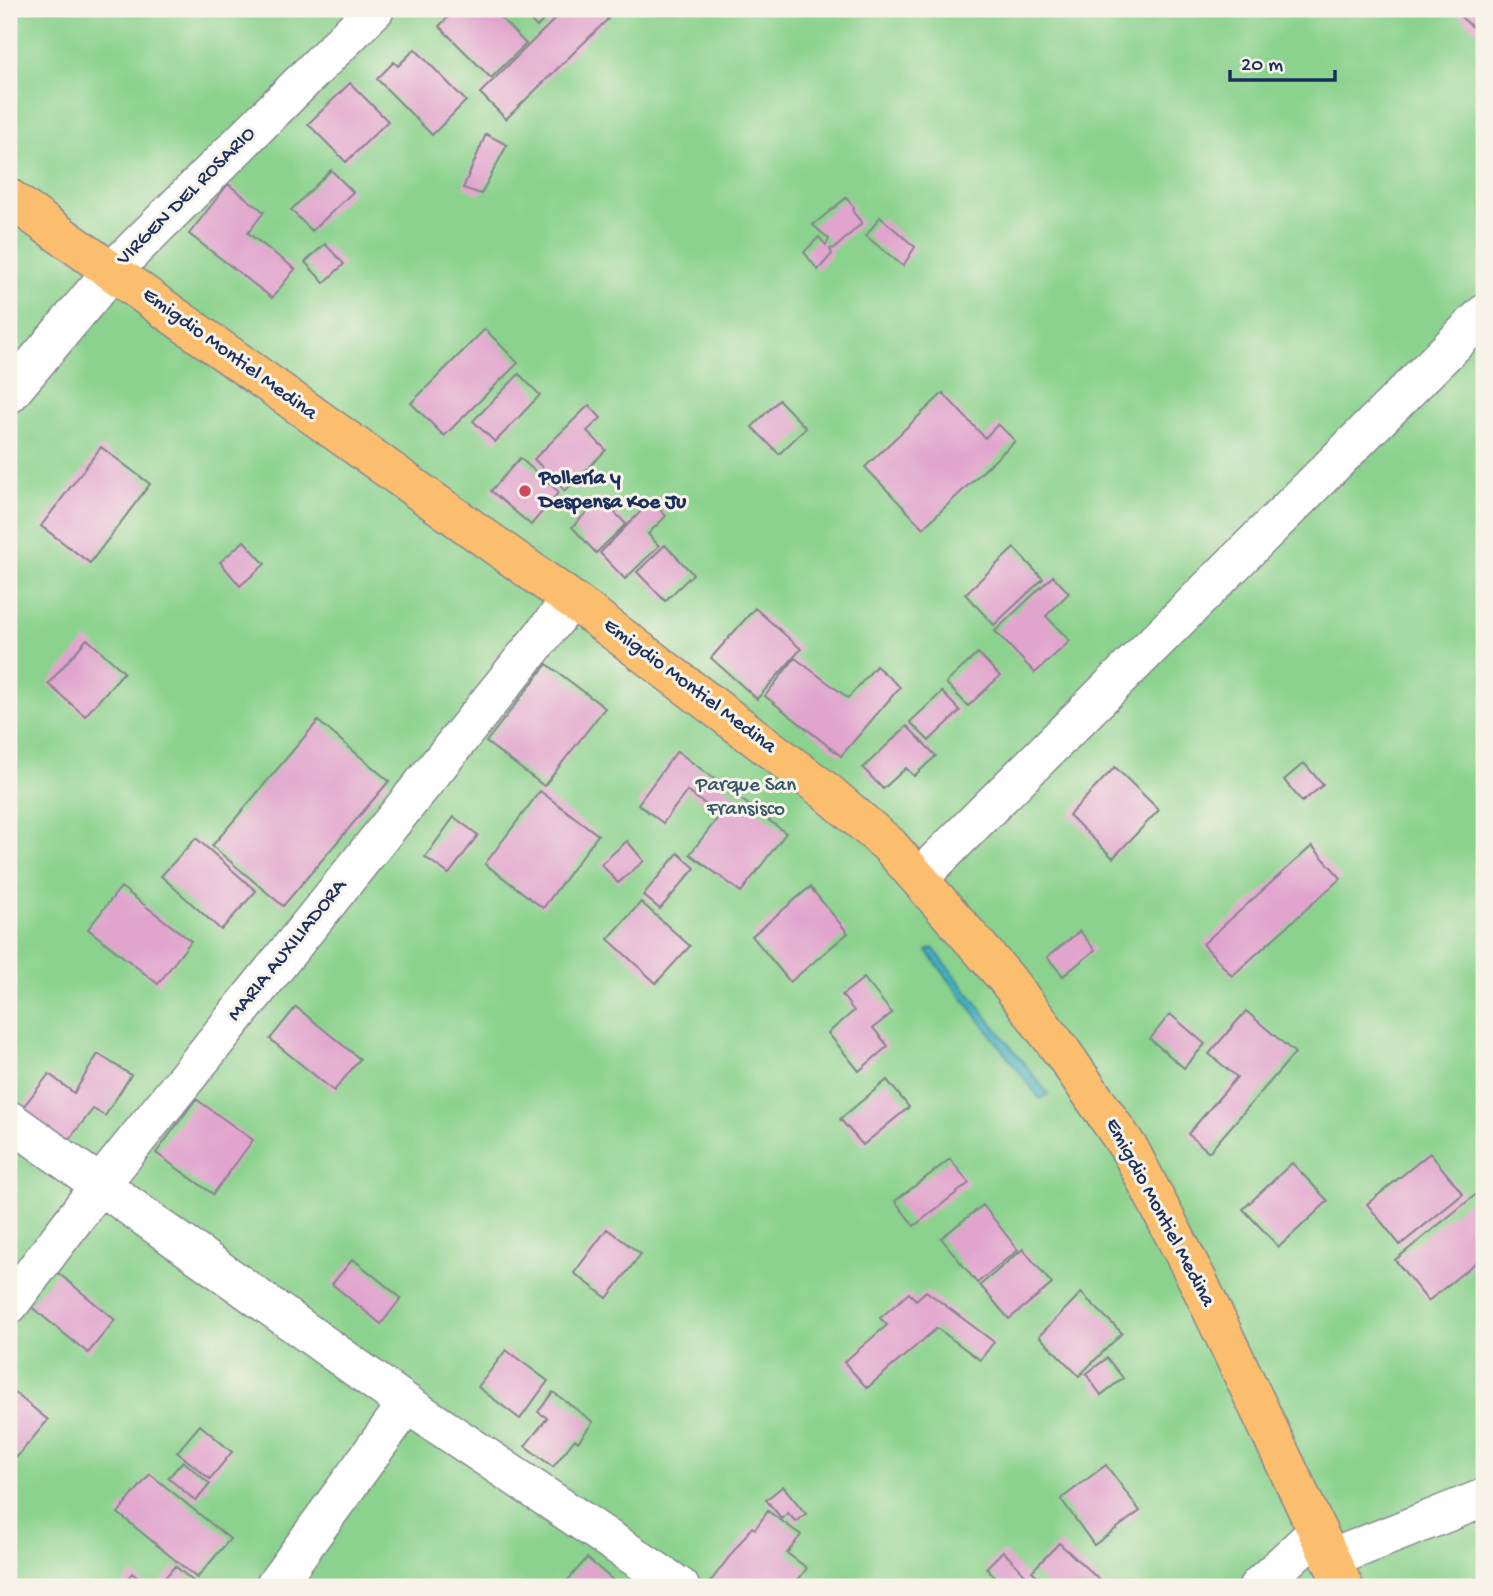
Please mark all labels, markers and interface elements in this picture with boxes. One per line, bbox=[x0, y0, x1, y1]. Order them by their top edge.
scale bar bbox=[1230, 38, 1336, 82]
text: 20 m bbox=[1241, 54, 1283, 79]
street label: VIRGEN DEL ROSARIO bbox=[111, 122, 262, 273]
street label: Emigdio Montiel Medina bbox=[137, 283, 322, 428]
place label: Pollería y Despensa Koe Ju bbox=[537, 467, 686, 516]
marker: Pollería y Despensa Koe Ju bbox=[517, 483, 533, 499]
street label: Emigdio Montiel Medina bbox=[598, 614, 782, 761]
park label: Parque San Fransisco bbox=[695, 774, 796, 823]
street label: MARIA AUXILIADORA bbox=[223, 874, 354, 1027]
street label: Emigdio Montiel Medina bbox=[1099, 1114, 1220, 1313]

